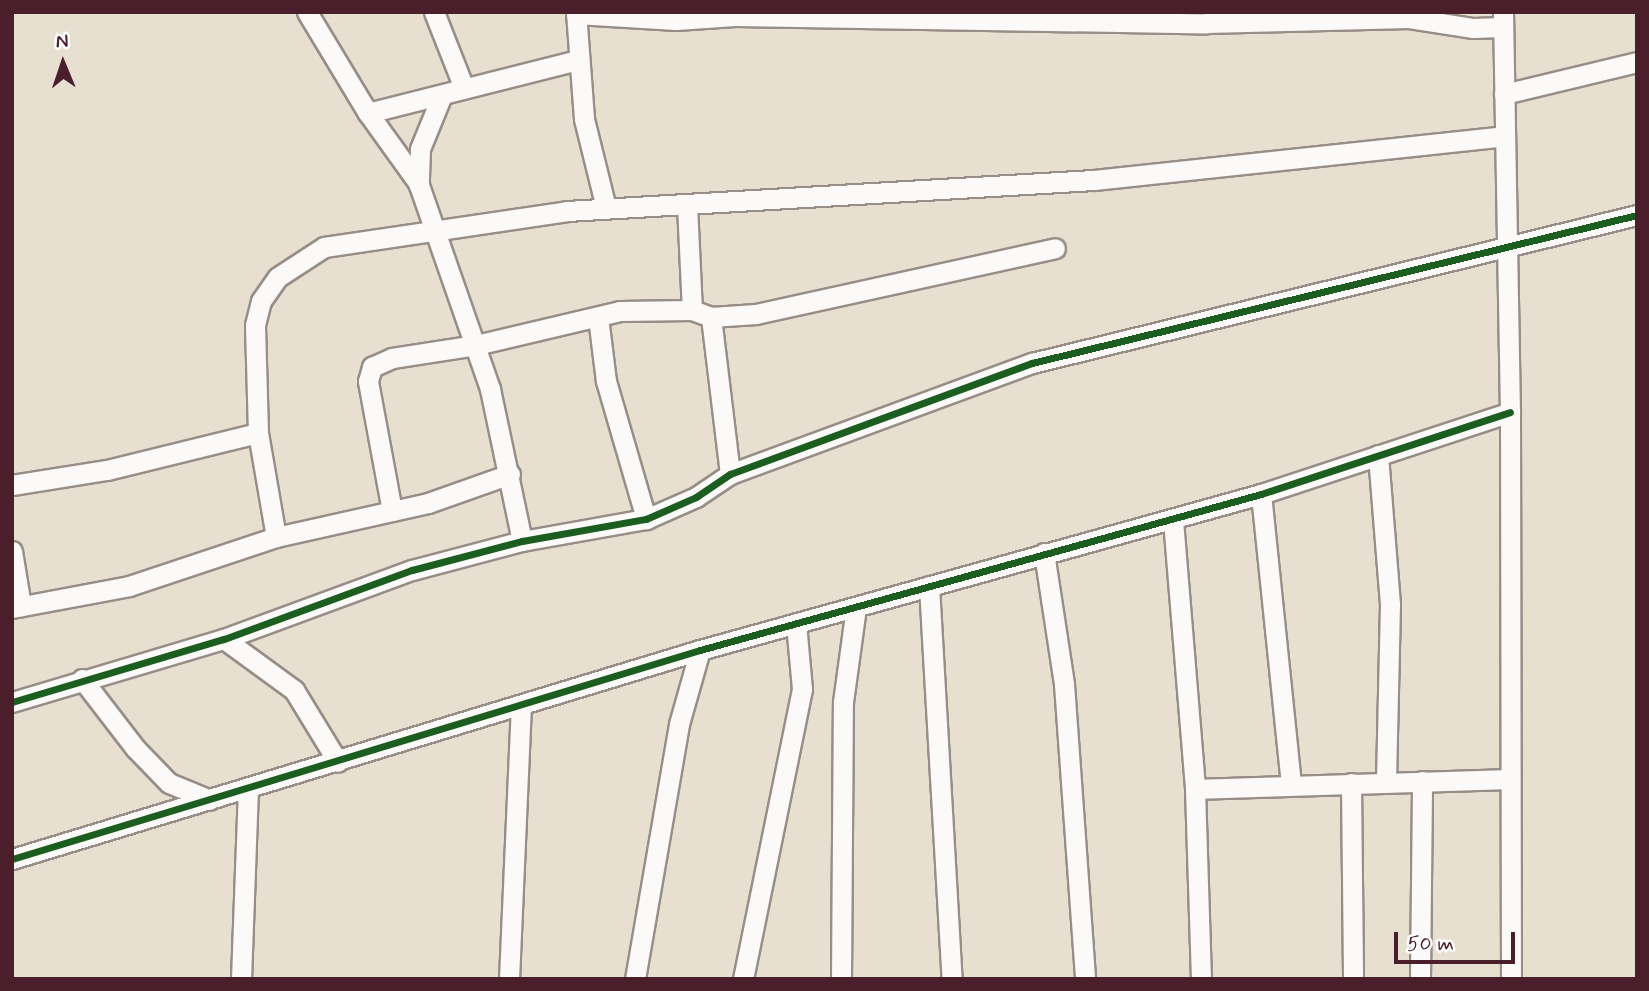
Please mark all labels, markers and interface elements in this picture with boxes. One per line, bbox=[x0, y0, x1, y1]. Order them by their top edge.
north arrow bbox=[28, 28, 98, 98]
text: N bbox=[55, 29, 69, 54]
scale bar bbox=[1397, 918, 1518, 962]
text: 50 m bbox=[1407, 930, 1454, 958]

